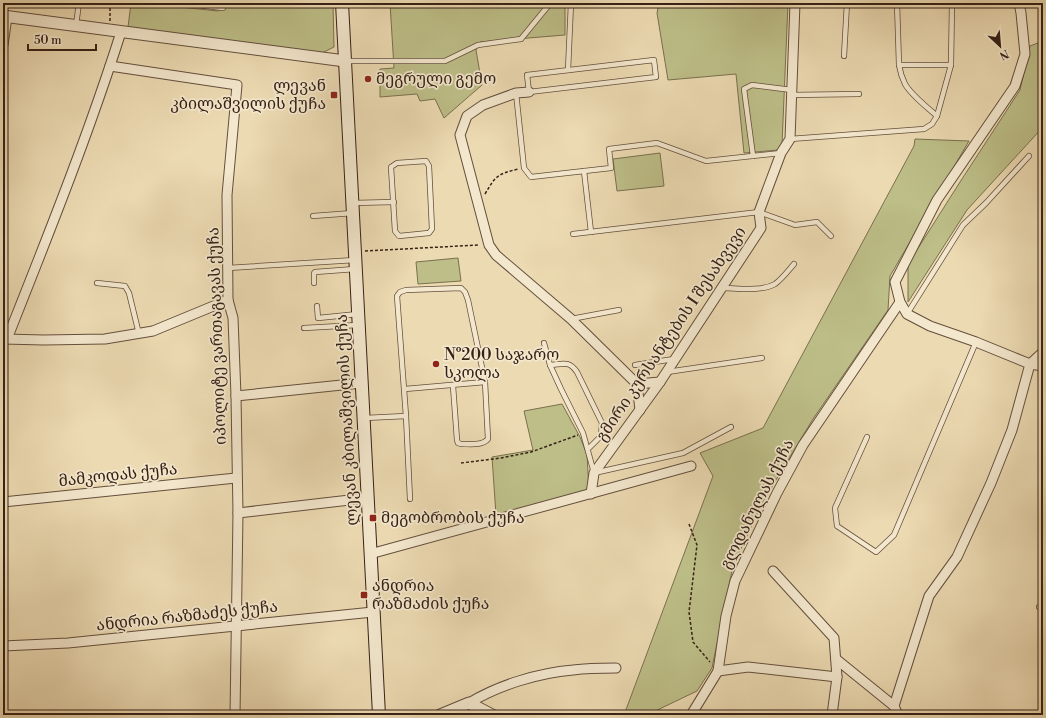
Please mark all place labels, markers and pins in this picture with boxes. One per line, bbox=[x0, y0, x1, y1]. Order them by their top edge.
place label: მეგრული გემო bbox=[376, 69, 496, 89]
marker: მეგრული გემო bbox=[363, 74, 373, 84]
place label: ლევან კბილაშვილის ქუჩა bbox=[170, 76, 326, 114]
marker: ლევან კბილაშვილის ქუჩა bbox=[329, 90, 339, 100]
place label: №200 საჯარო სკოლა bbox=[444, 345, 559, 383]
marker: №200 საჯარო სკოლა bbox=[431, 359, 441, 369]
place label: მეგობრობის ქუჩა bbox=[381, 508, 525, 528]
marker: მეგობრობის ქუჩა bbox=[368, 513, 378, 523]
place label: ანდრია რაზმაძის ქუჩა bbox=[372, 576, 489, 614]
marker: ანდრია რაზმაძის ქუჩა bbox=[359, 590, 369, 600]

